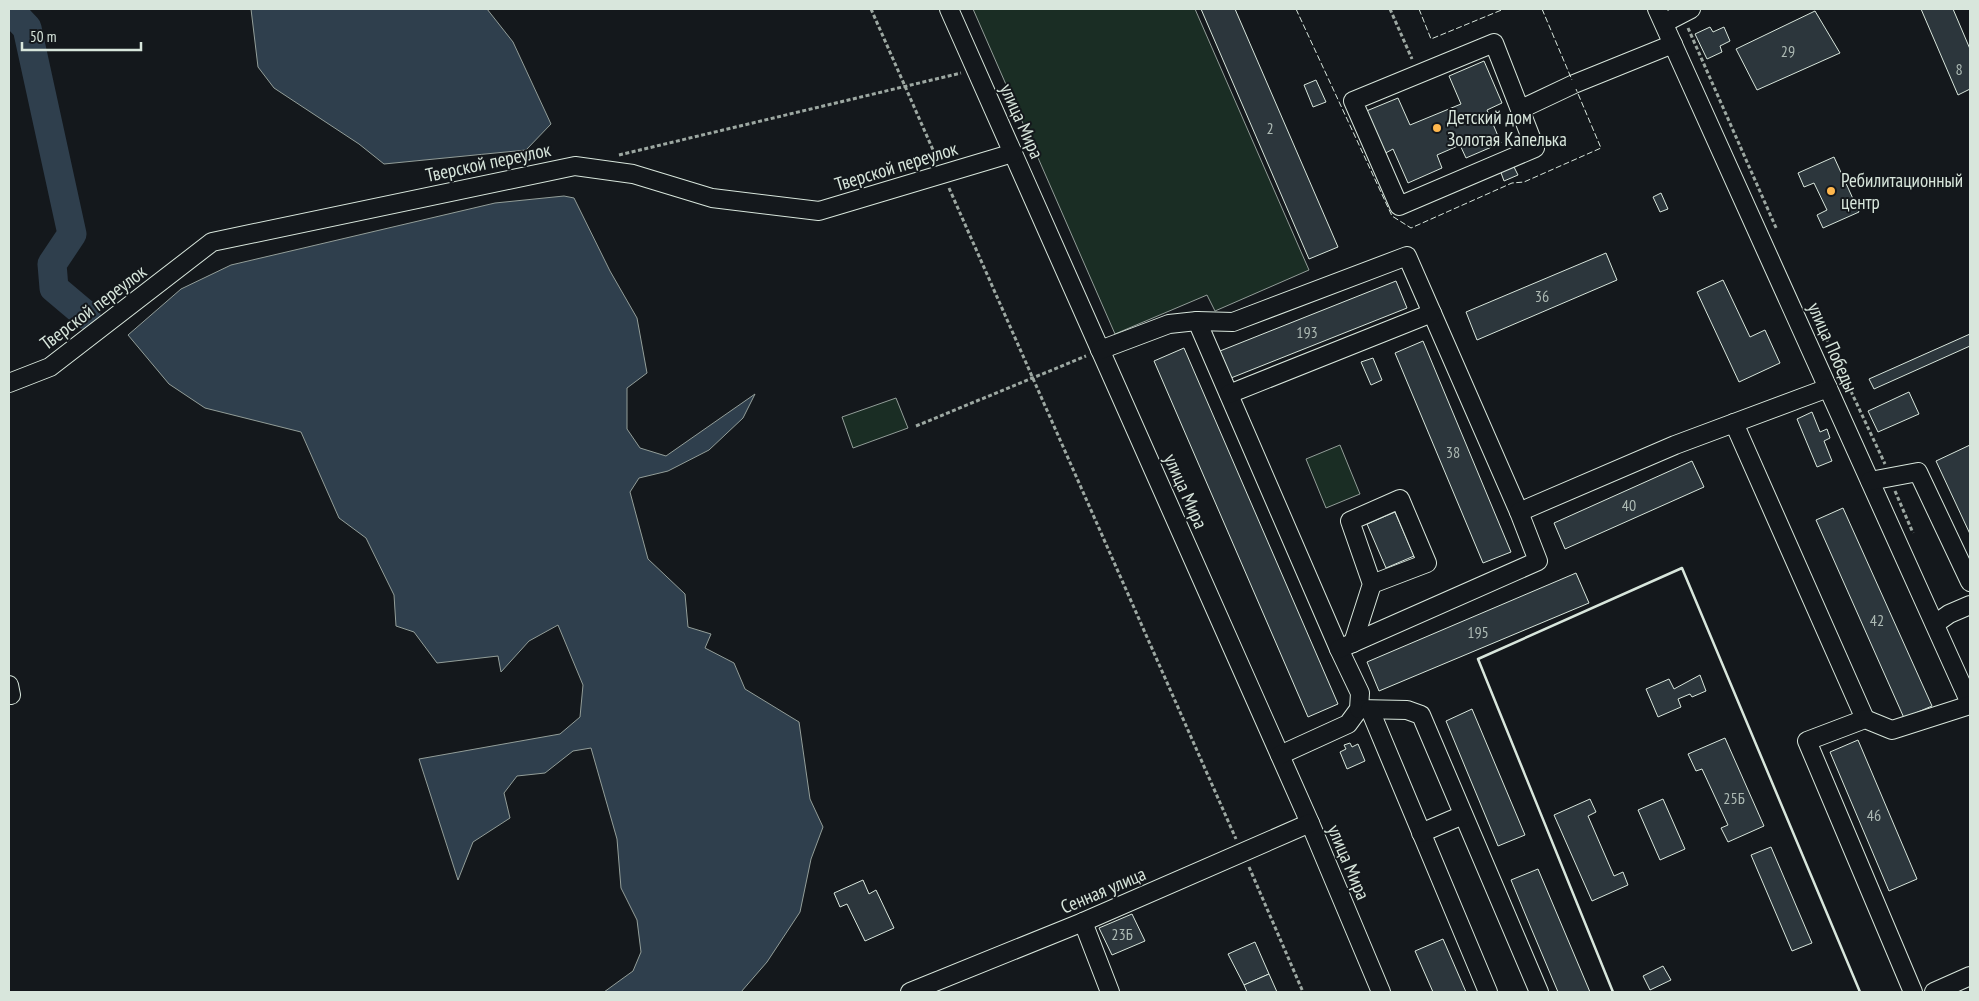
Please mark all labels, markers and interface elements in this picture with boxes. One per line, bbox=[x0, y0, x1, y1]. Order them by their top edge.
scale bar bbox=[22, 20, 141, 52]
text: 50 m bbox=[30, 27, 56, 46]
house number: 29 bbox=[1781, 41, 1795, 61]
house number: 8 bbox=[1955, 59, 1963, 79]
street label: улица Мира bbox=[995, 80, 1049, 162]
place label: Детский дом Золотая Капелька bbox=[1447, 105, 1567, 151]
house number: 2 bbox=[1266, 118, 1274, 138]
marker: Детский дом Золотая Капелька bbox=[1431, 122, 1443, 134]
street label: Тверской переулок bbox=[832, 136, 961, 196]
street label: Тверской переулок bbox=[423, 137, 553, 187]
place label: Ребилитационный центр bbox=[1841, 168, 1963, 214]
marker: Ребилитационный центр bbox=[1825, 185, 1837, 197]
street label: Тверской переулок bbox=[35, 259, 152, 355]
house number: 36 bbox=[1535, 286, 1549, 306]
street label: улица Победы bbox=[1803, 298, 1863, 396]
house number: 193 bbox=[1296, 322, 1318, 342]
house number: 38 bbox=[1446, 442, 1460, 462]
street label: улица Мира bbox=[1159, 450, 1213, 532]
house number: 40 bbox=[1622, 495, 1636, 515]
house number: 42 bbox=[1870, 610, 1884, 630]
house number: 195 bbox=[1467, 622, 1489, 642]
house number: 25Б bbox=[1723, 788, 1745, 808]
house number: 46 bbox=[1867, 805, 1881, 825]
street label: улица Мира bbox=[1322, 821, 1376, 903]
street label: Сенная улица bbox=[1057, 861, 1149, 919]
house number: 23Б bbox=[1111, 924, 1133, 944]

